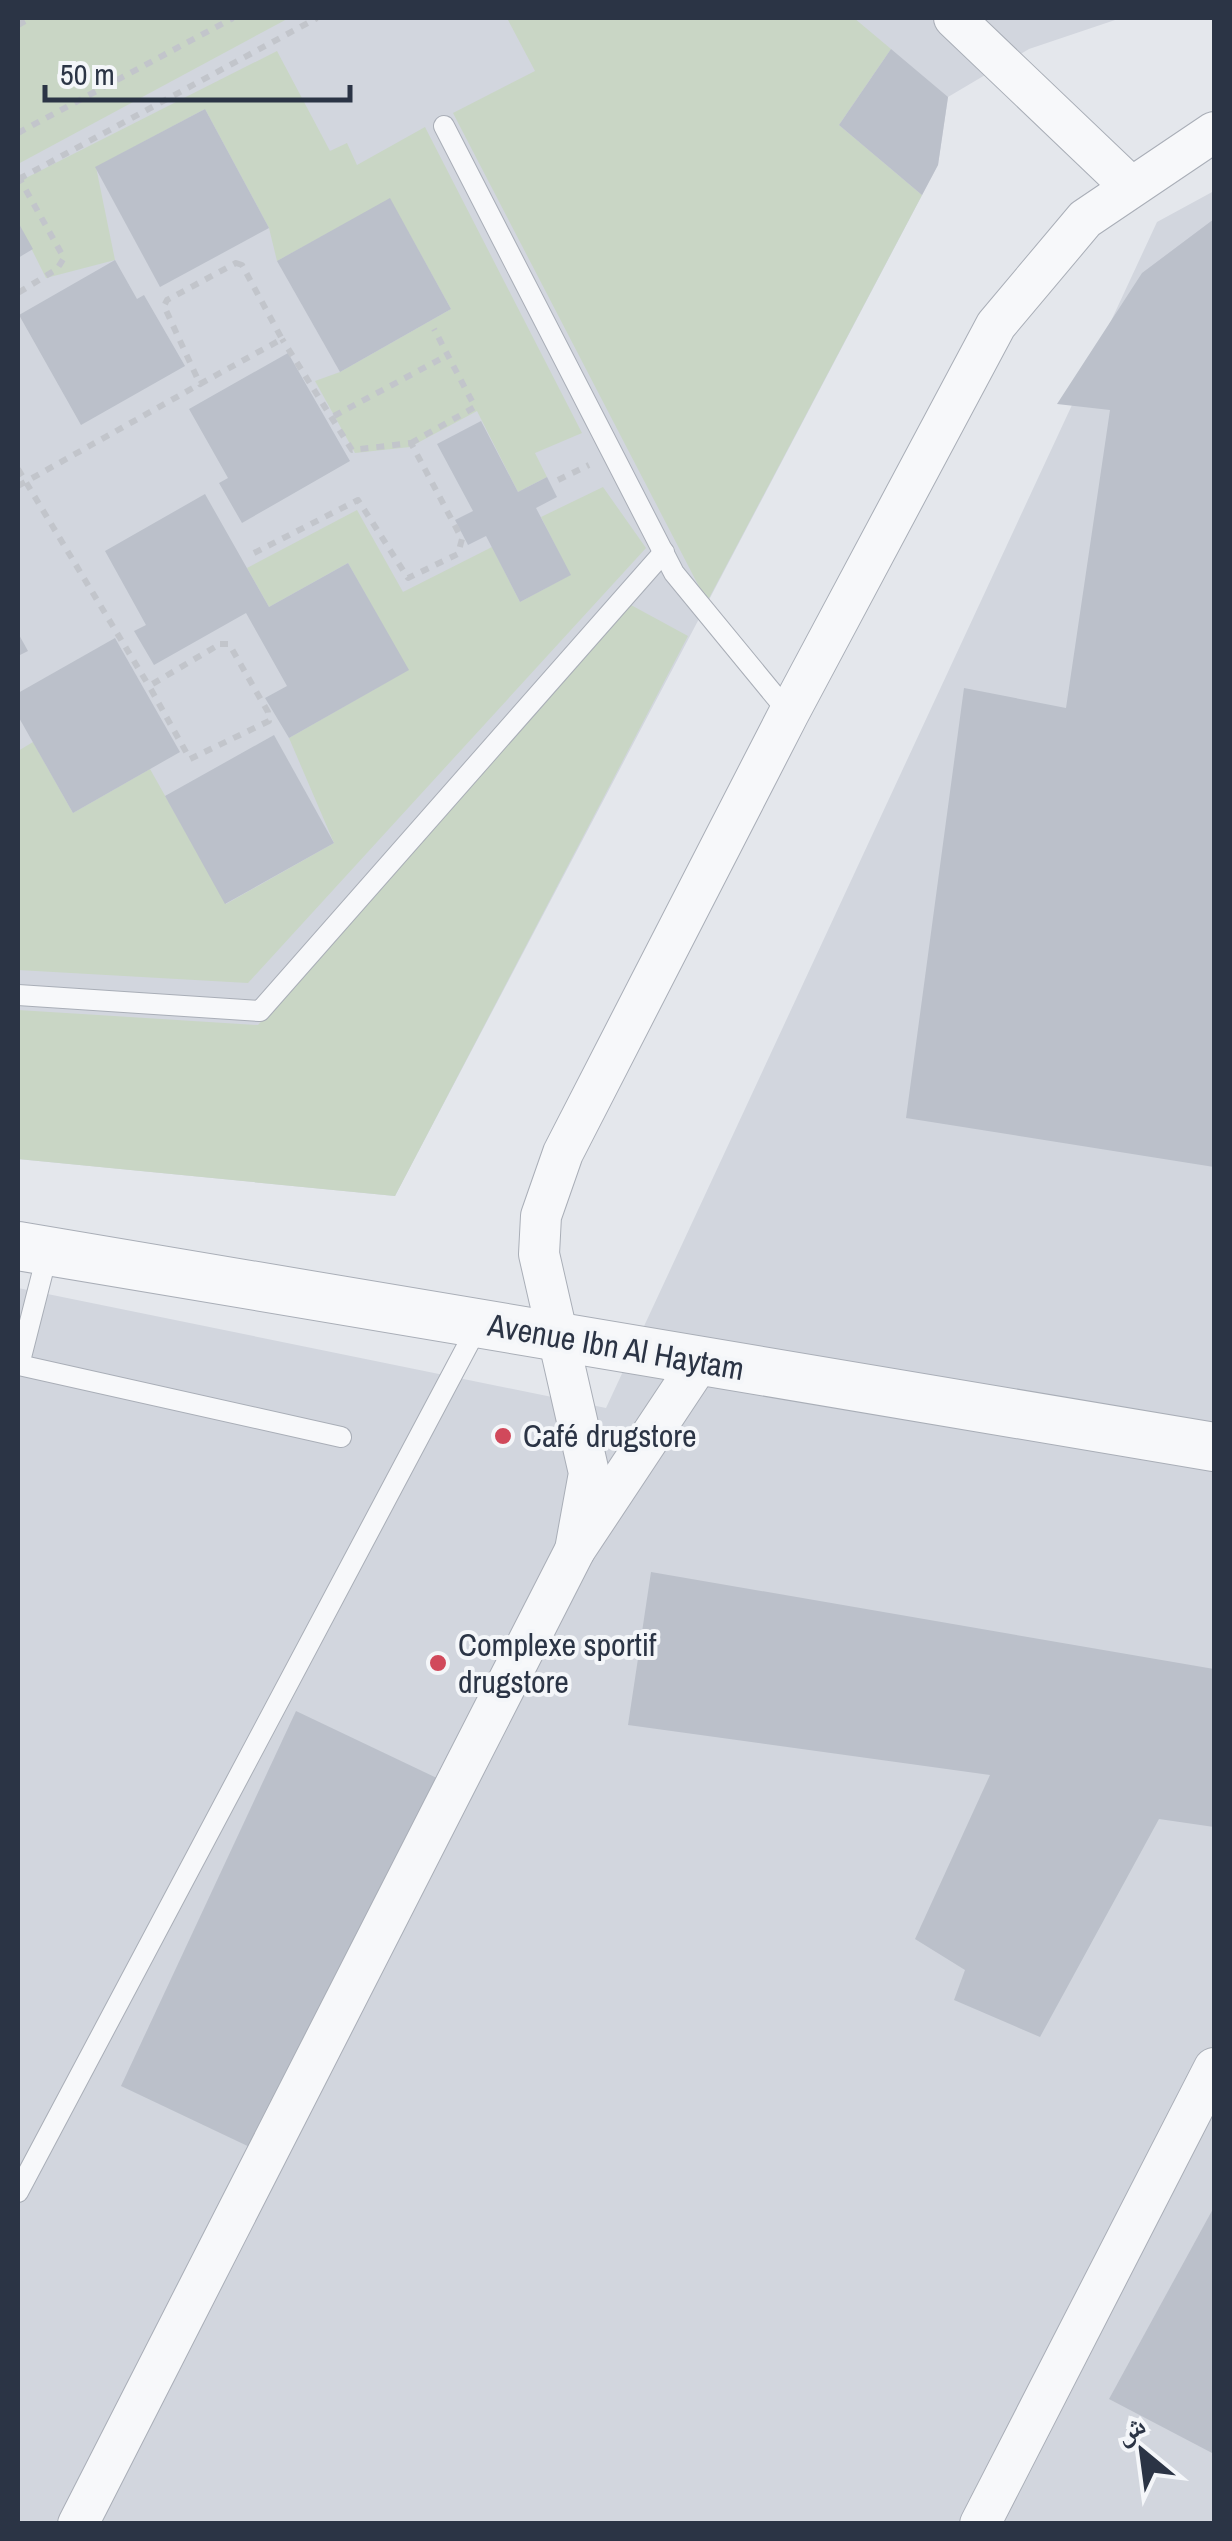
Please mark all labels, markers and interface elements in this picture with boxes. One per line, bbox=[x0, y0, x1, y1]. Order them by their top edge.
scale bar bbox=[45, 40, 350, 102]
text: 50 m bbox=[60, 54, 115, 94]
street label: Avenue Ibn Al Haytam bbox=[484, 1303, 747, 1390]
place label: Café drugstore bbox=[523, 1414, 697, 1457]
marker: Café drugstore bbox=[492, 1425, 514, 1447]
place label: Complexe sportif drugstore bbox=[458, 1623, 657, 1703]
marker: Complexe sportif drugstore bbox=[427, 1652, 449, 1674]
north arrow bbox=[1092, 2401, 1192, 2501]
text: ش bbox=[1108, 2405, 1152, 2453]

